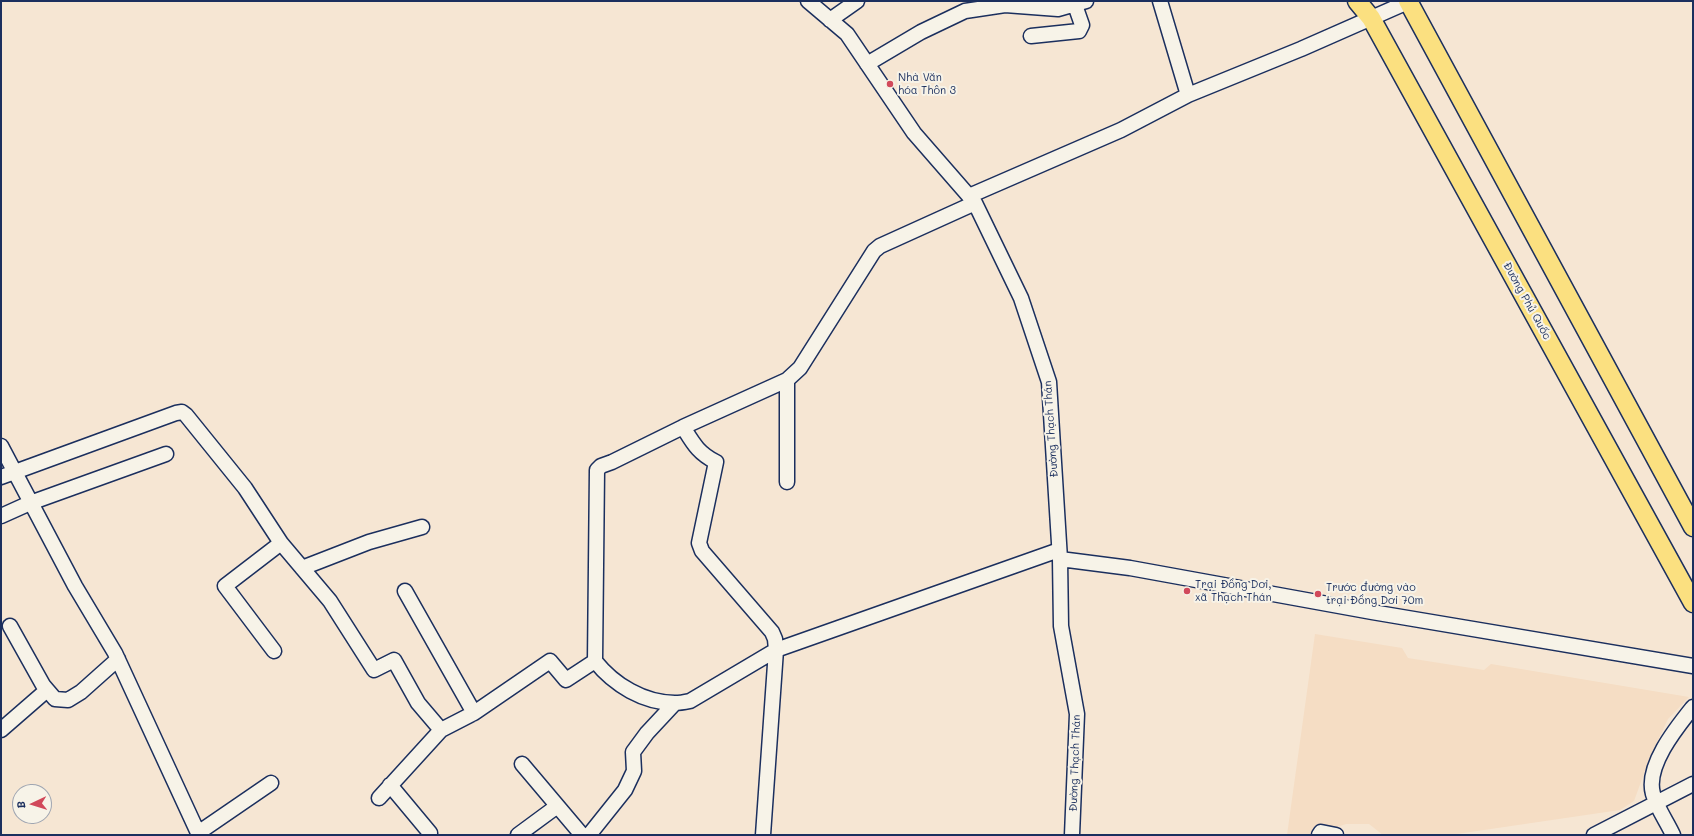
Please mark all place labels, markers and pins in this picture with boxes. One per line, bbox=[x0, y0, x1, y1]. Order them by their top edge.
place label: Nhà Văn hóa Thôn 3 bbox=[898, 71, 956, 97]
marker: Nhà Văn hóa Thôn 3 bbox=[885, 79, 895, 89]
place label: Trại Đồng Dơi, xã Thạch Thán bbox=[1195, 578, 1272, 604]
place label: Trước đường vào trại Đồng Dơi 70m bbox=[1326, 581, 1423, 607]
marker: Trại Đồng Dơi, xã Thạch Thán bbox=[1182, 586, 1192, 596]
marker: Trước đường vào trại Đồng Dơi 70m bbox=[1313, 589, 1323, 599]

